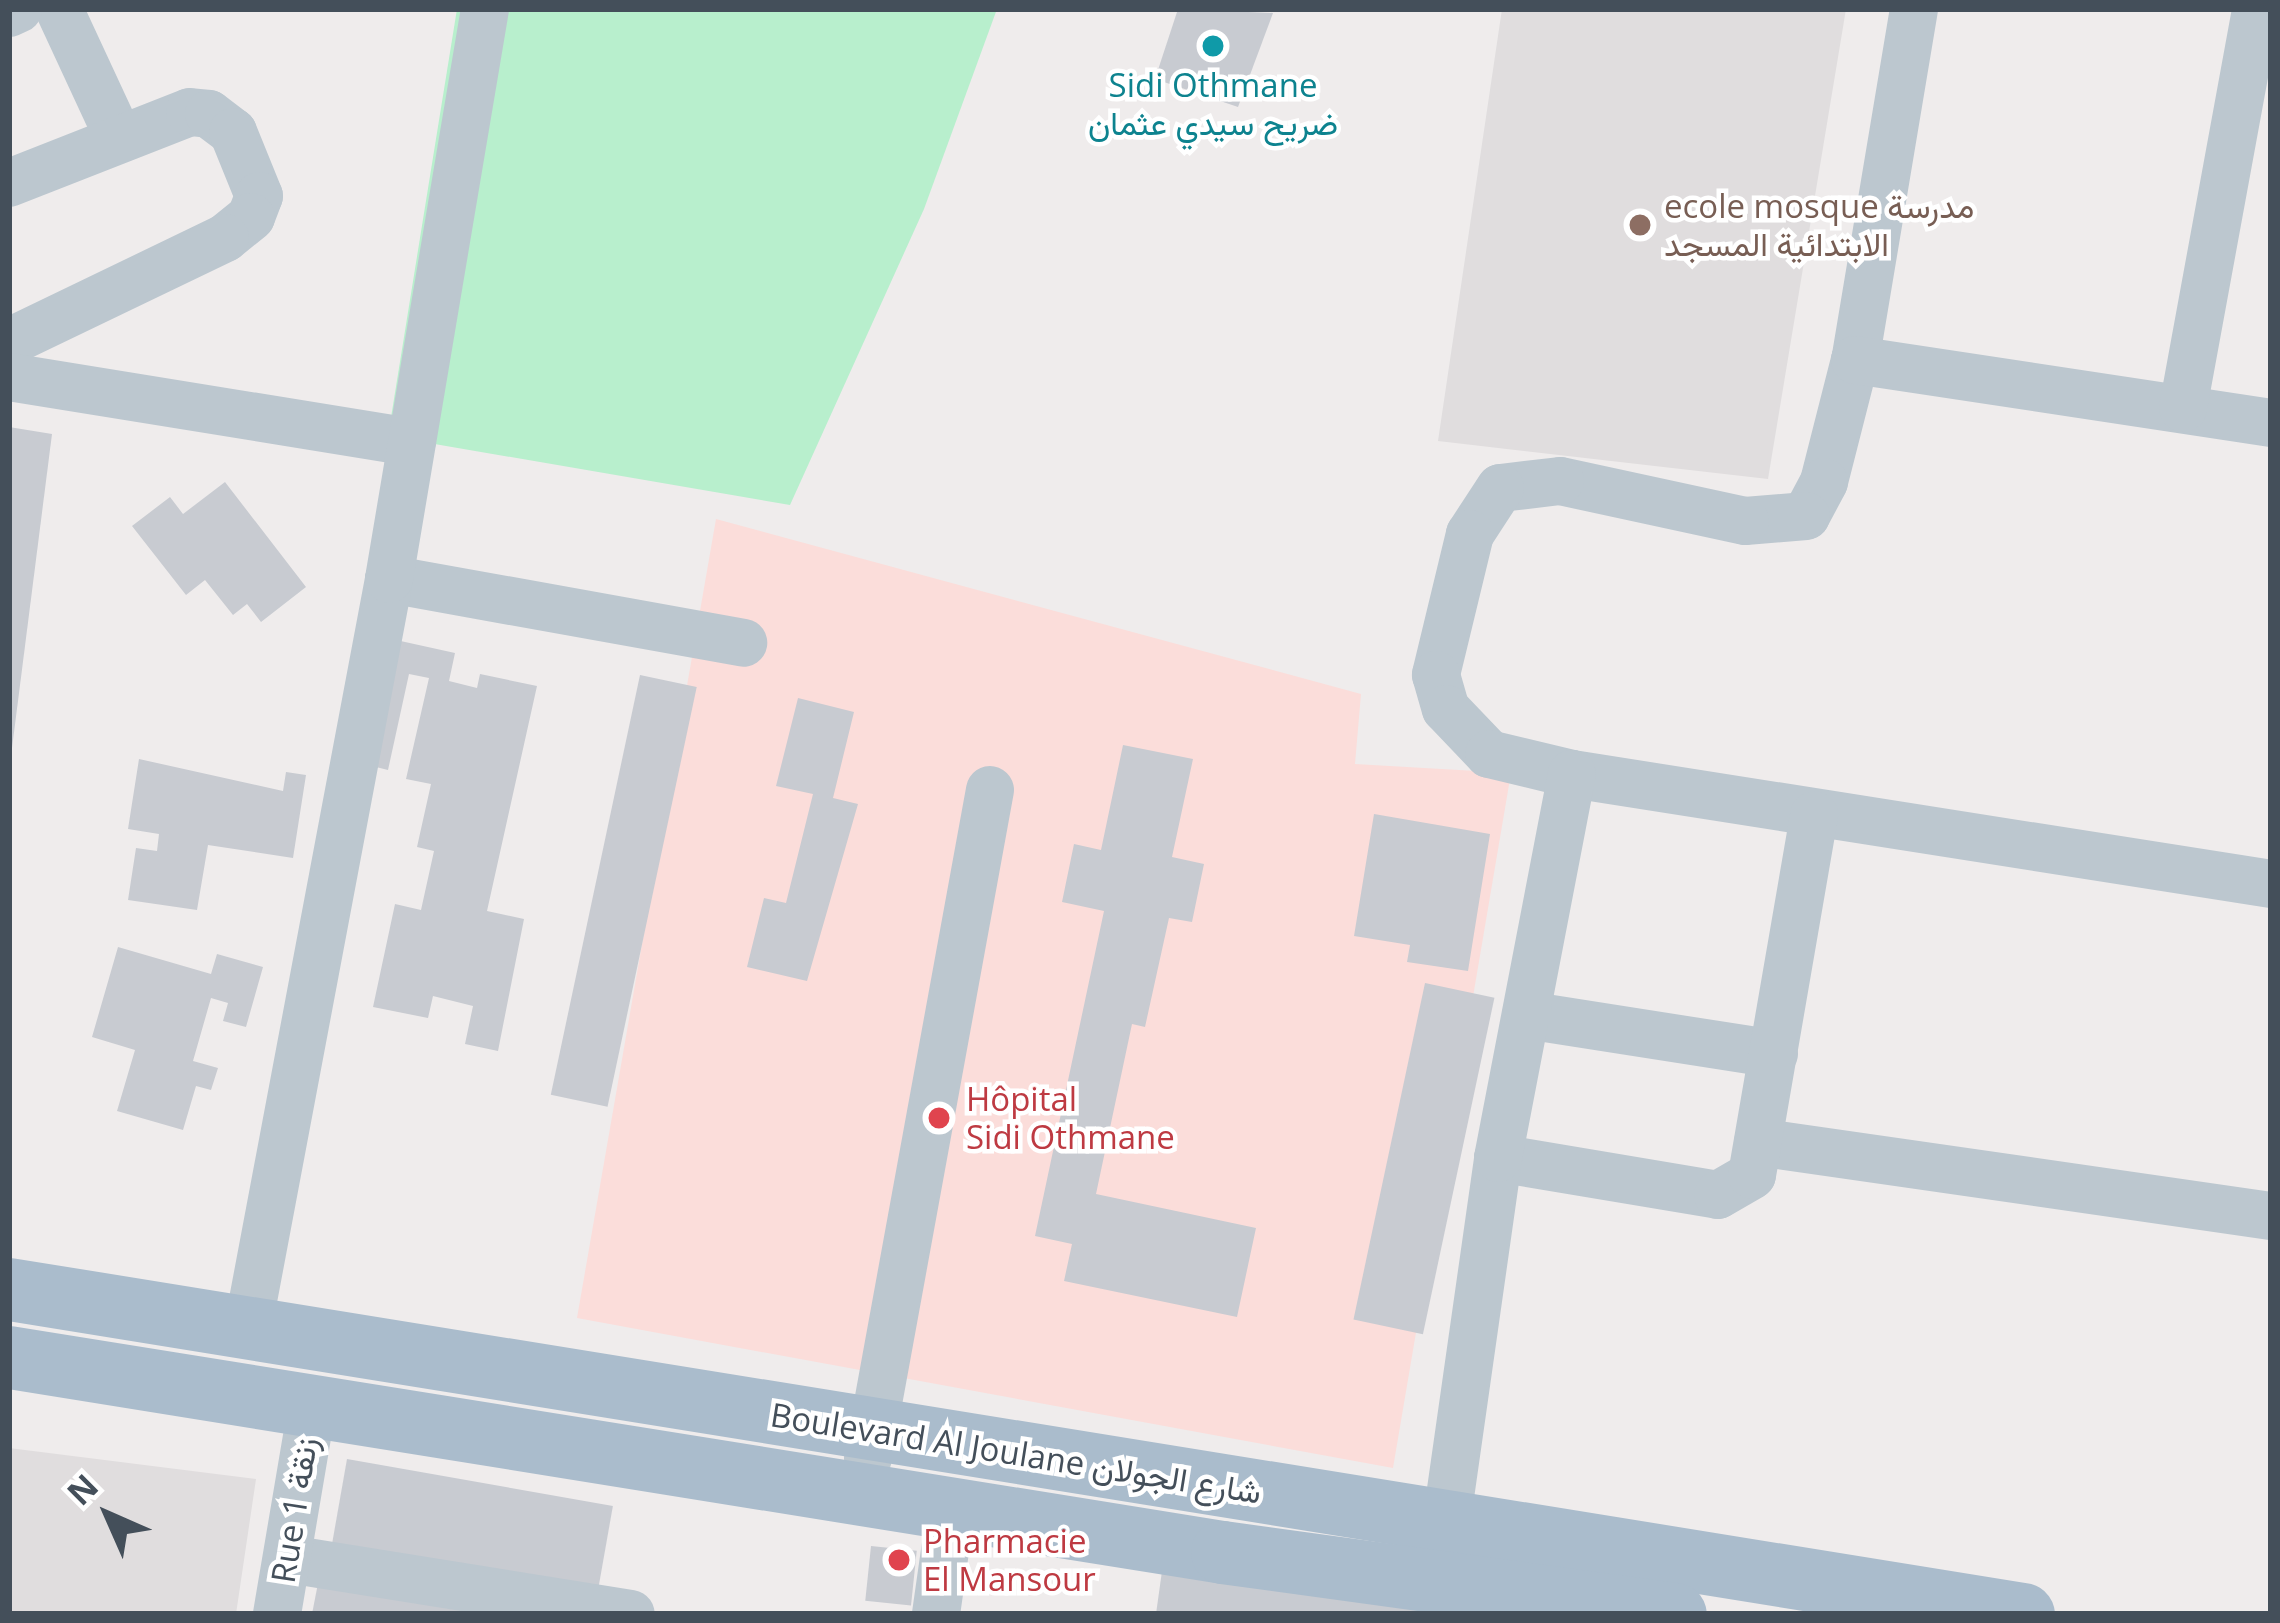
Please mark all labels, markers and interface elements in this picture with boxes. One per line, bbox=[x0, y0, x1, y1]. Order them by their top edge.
marker: Sidi Othmane ضريح سيدي عثمان bbox=[1200, 33, 1226, 59]
place label: Sidi Othmane ضريح سيدي عثمان bbox=[1088, 65, 1338, 143]
place label: ecole mosque مدرسة الابتدائية المسجد bbox=[1664, 186, 1974, 264]
marker: ecole mosque مدرسة الابتدائية المسجد bbox=[1627, 212, 1653, 238]
place label: Hôpital Sidi Othmane bbox=[966, 1079, 1175, 1157]
marker: Hôpital Sidi Othmane bbox=[923, 1102, 955, 1134]
street label: Boulevard Al Joulane شارع الجولان bbox=[768, 1395, 1264, 1511]
street label: Rue 1 زنقة bbox=[263, 1434, 325, 1586]
north arrow bbox=[48, 1455, 168, 1575]
text: N bbox=[57, 1464, 108, 1515]
place label: Pharmacie El Mansour bbox=[923, 1521, 1096, 1599]
marker: Pharmacie El Mansour bbox=[886, 1547, 912, 1573]

